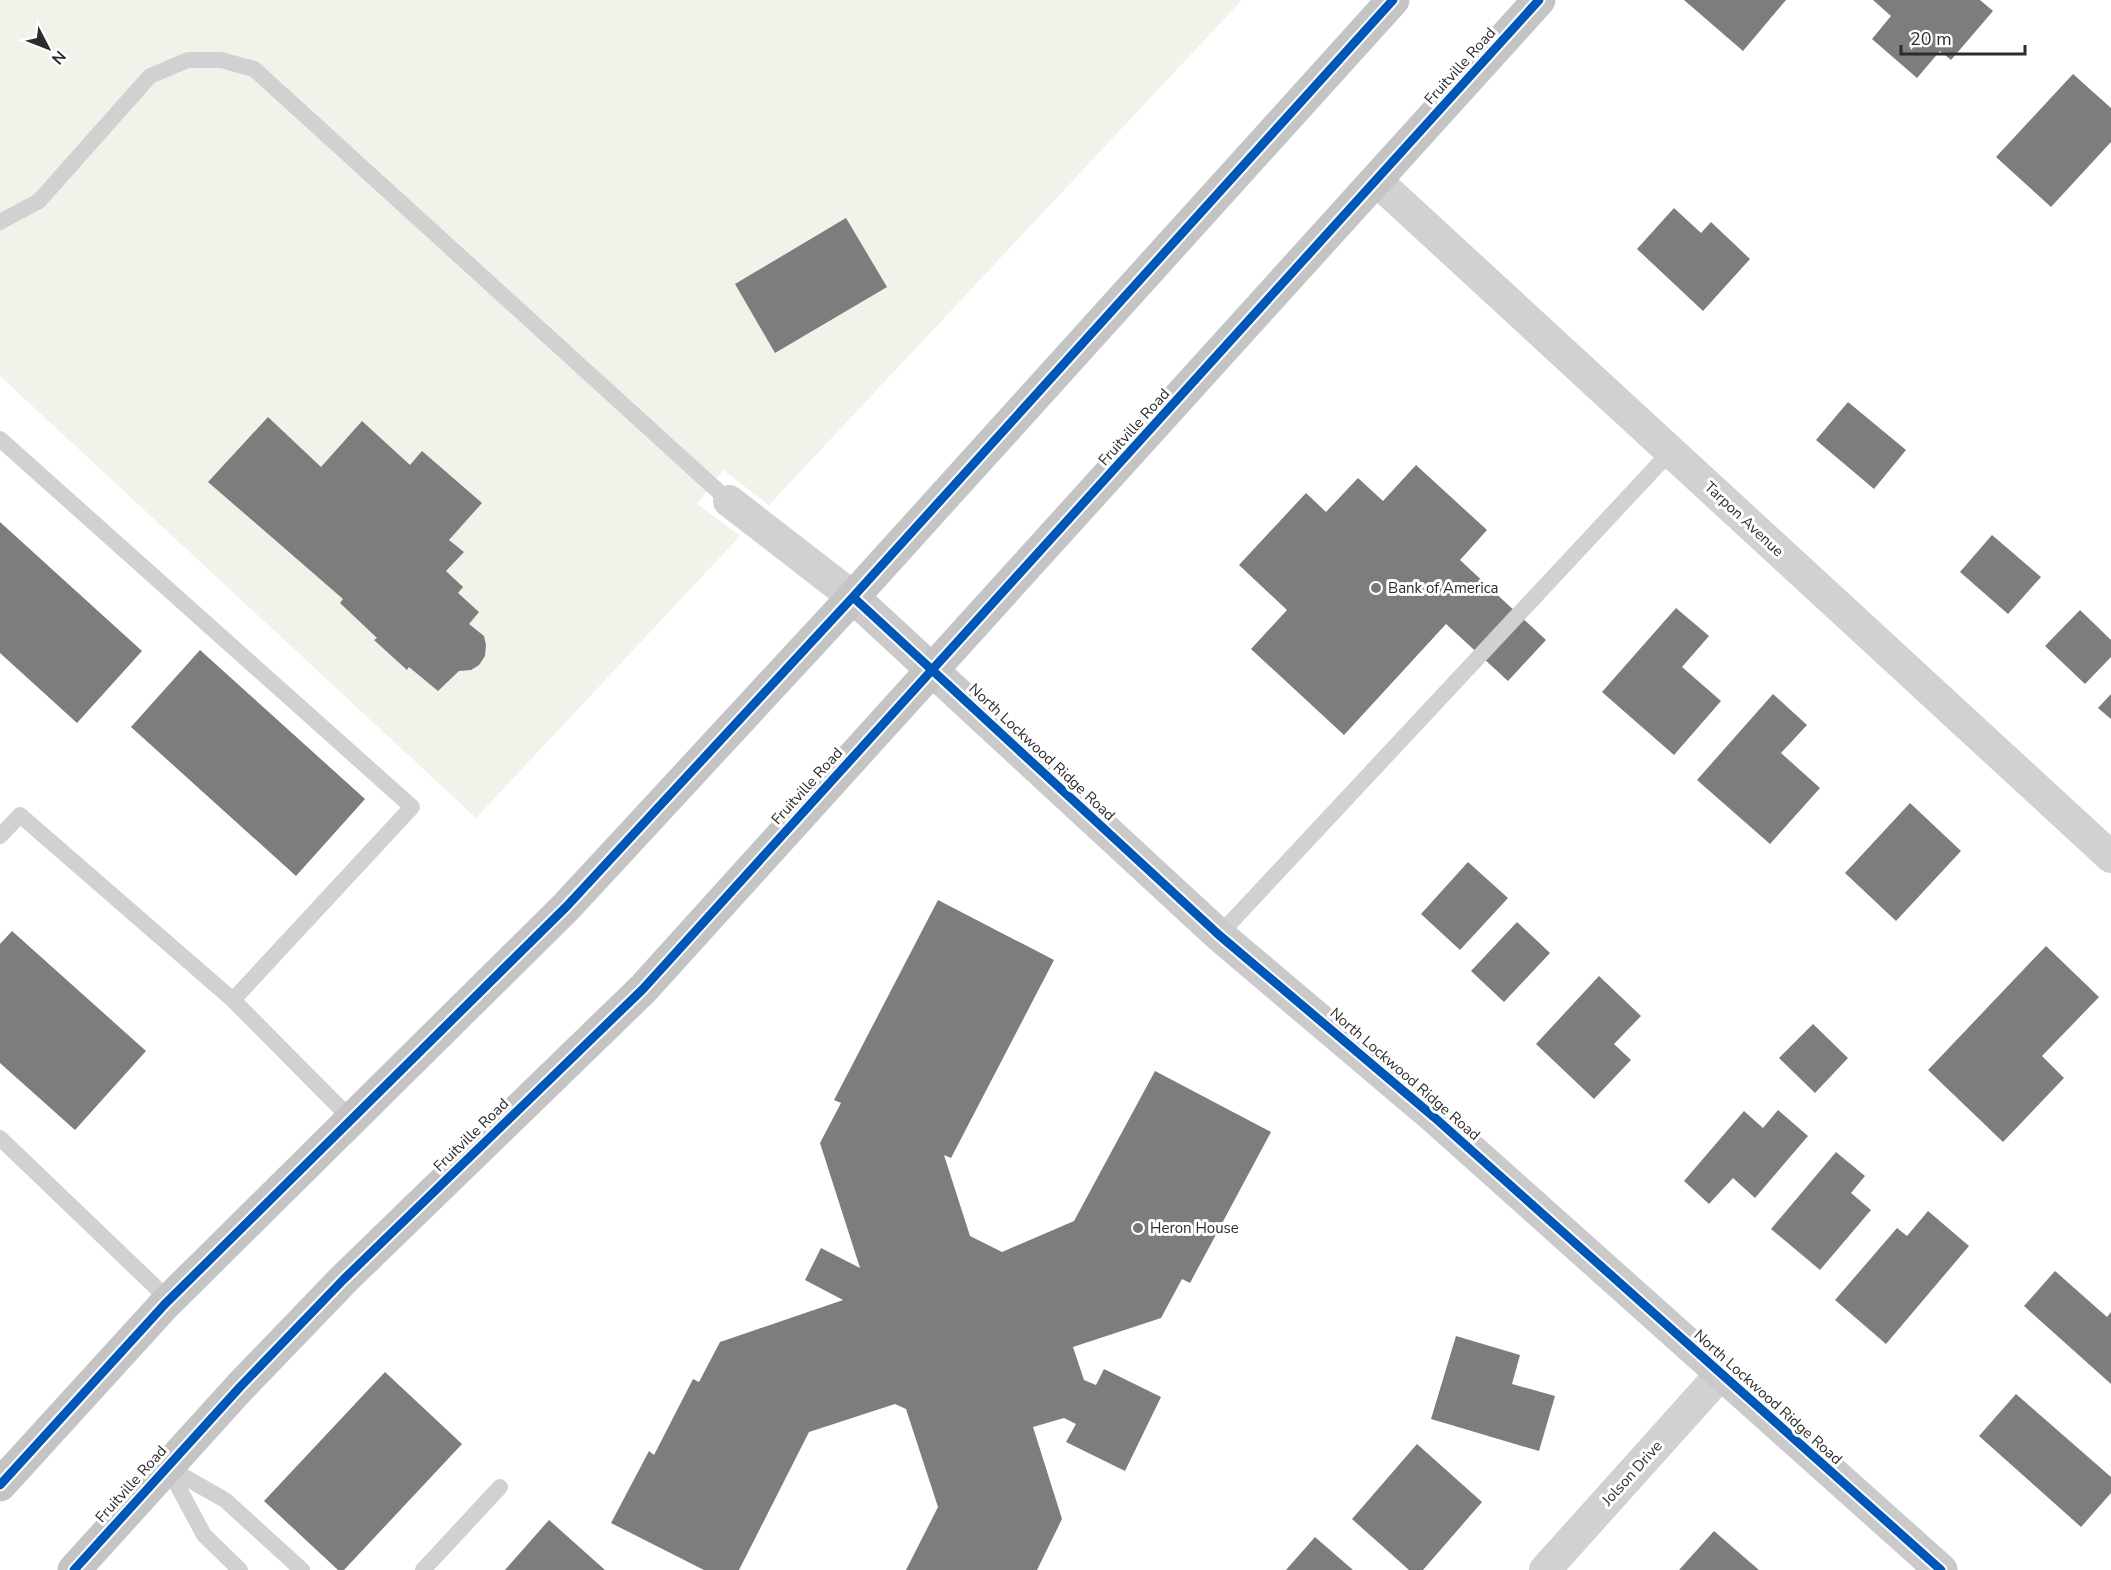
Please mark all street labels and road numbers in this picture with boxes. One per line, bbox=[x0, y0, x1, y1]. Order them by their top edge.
street label: Fruitville Road bbox=[1420, 23, 1500, 109]
street label: Fruitville Road bbox=[1094, 384, 1174, 470]
street label: Tarpon Avenue bbox=[1700, 477, 1788, 561]
street label: North Lockwood Ridge Road bbox=[965, 679, 1119, 825]
street label: Fruitville Road bbox=[767, 743, 847, 829]
street label: North Lockwood Ridge Road bbox=[1326, 1003, 1484, 1145]
street label: Fruitville Road bbox=[429, 1094, 513, 1176]
street label: North Lockwood Ridge Road bbox=[1690, 1325, 1846, 1469]
street label: Jolson Drive bbox=[1597, 1436, 1667, 1511]
street label: Fruitville Road bbox=[91, 1441, 171, 1527]

